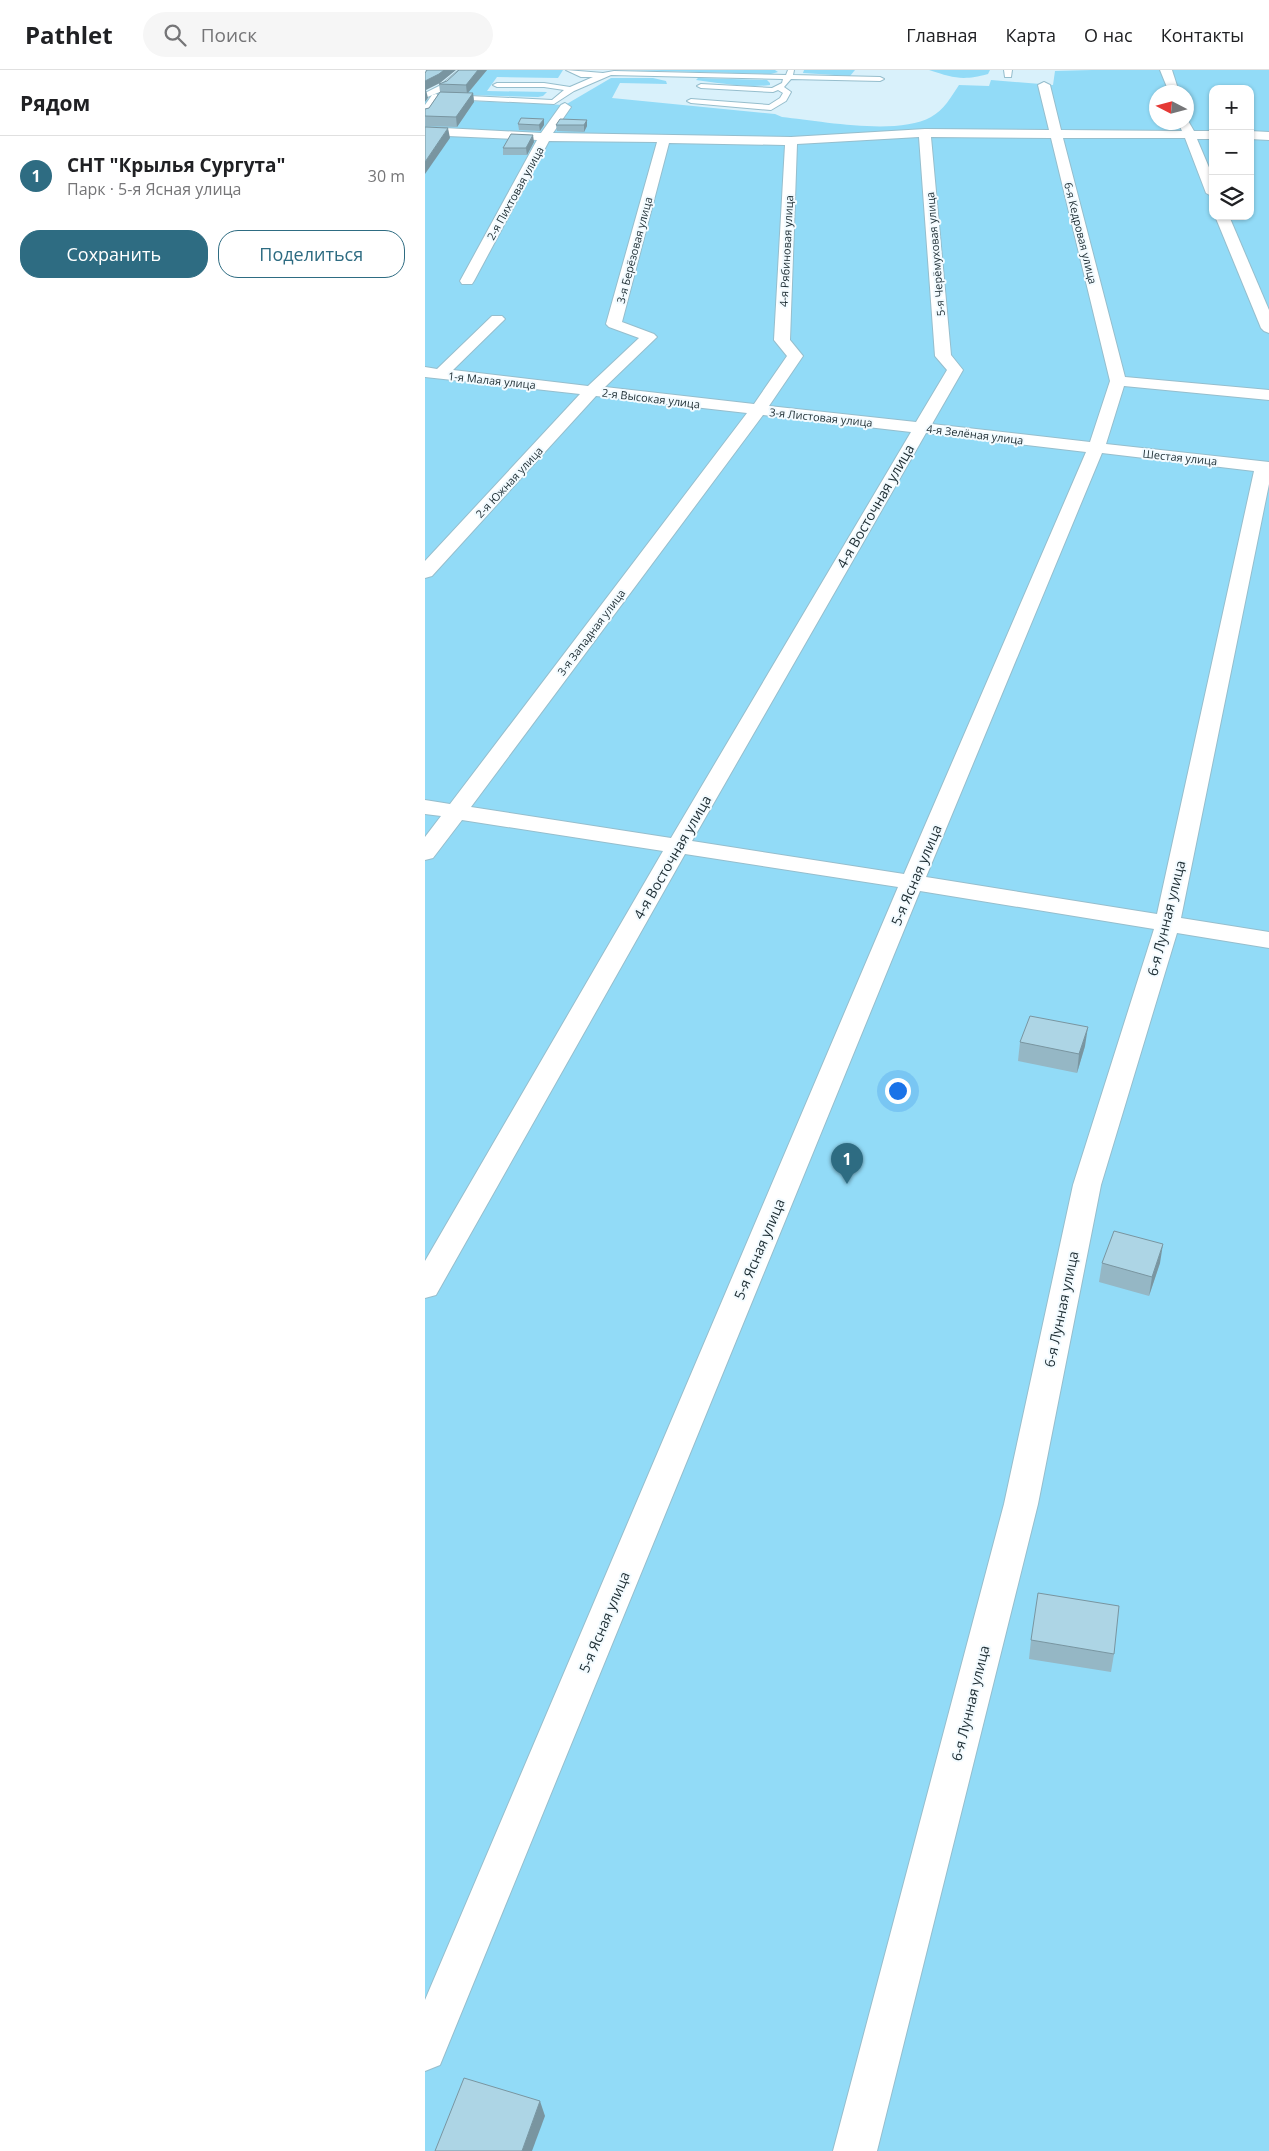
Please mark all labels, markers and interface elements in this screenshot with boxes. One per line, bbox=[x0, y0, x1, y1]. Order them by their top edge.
search box bbox=[143, 12, 493, 57]
text: Pathlet bbox=[25, 18, 113, 51]
icon: search bbox=[161, 21, 189, 49]
text: Поиск bbox=[201, 22, 257, 48]
text: Главная bbox=[906, 23, 978, 47]
text: Карта bbox=[1006, 23, 1056, 47]
text: О нас bbox=[1084, 23, 1133, 47]
text: Контакты bbox=[1161, 23, 1244, 47]
north arrow bbox=[1149, 85, 1194, 130]
map controls bbox=[1209, 85, 1254, 220]
button: + bbox=[1209, 85, 1254, 130]
text: Рядом bbox=[20, 89, 90, 117]
button: − bbox=[1209, 130, 1254, 175]
street label: 2-я Пихтовая улица bbox=[483, 144, 547, 242]
text: CНТ "Крылья Сургута" bbox=[67, 152, 285, 178]
text: 1 bbox=[31, 165, 41, 187]
text: 30 m bbox=[368, 165, 405, 187]
button: layers bbox=[1209, 175, 1254, 220]
text: Парк · 5-я Ясная улица bbox=[67, 178, 241, 200]
street label: 6-я Кедровая улица bbox=[1061, 180, 1101, 286]
street label: 5-я Черёмуховая улица bbox=[922, 191, 948, 317]
street label: 3-я Берёзовая улица bbox=[613, 195, 655, 305]
street label: 4-я Рябиновая улица bbox=[776, 195, 796, 307]
button: Сохранить bbox=[20, 230, 208, 278]
button: Поделиться bbox=[218, 230, 405, 278]
street label: 1-я Малая улица bbox=[447, 368, 537, 392]
street label: 2-я Высокая улица bbox=[601, 385, 701, 411]
street label: 3-я Листовая улица bbox=[769, 404, 873, 430]
street label: 4-я Зелёная улица bbox=[926, 421, 1024, 447]
street label: 4-я Восточная улица bbox=[832, 441, 918, 571]
street label: 2-я Южная улица bbox=[472, 443, 546, 521]
street label: Шестая улица bbox=[1142, 446, 1218, 468]
street label: 3-я Западная улица bbox=[554, 586, 628, 678]
street label: 4-я Восточная улица bbox=[629, 792, 715, 922]
street label: 5-я Ясная улица bbox=[886, 822, 946, 928]
street label: 6-я Лунная улица bbox=[1142, 858, 1190, 978]
your location bbox=[885, 1078, 911, 1104]
pin: 1 bbox=[831, 1143, 863, 1184]
street label: 5-я Ясная улица bbox=[729, 1196, 789, 1302]
street label: 6-я Лунная улица bbox=[1039, 1249, 1083, 1369]
street label: 5-я Ясная улица bbox=[574, 1569, 634, 1675]
street label: 6-я Лунная улица bbox=[946, 1643, 994, 1763]

